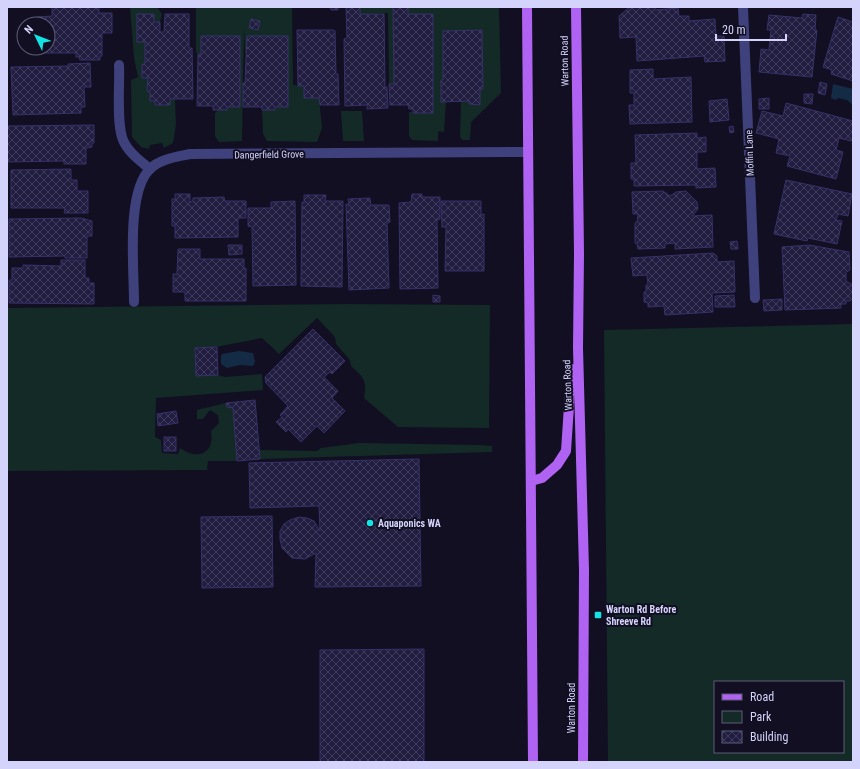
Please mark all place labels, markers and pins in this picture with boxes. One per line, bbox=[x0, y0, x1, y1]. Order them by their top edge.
marker: Aquaponics WA bbox=[365, 518, 375, 528]
place label: Aquaponics WA bbox=[378, 518, 441, 529]
place label: Warton Rd Before Shreeve Rd bbox=[606, 604, 676, 627]
marker: Warton Rd Before Shreeve Rd bbox=[593, 610, 603, 620]

